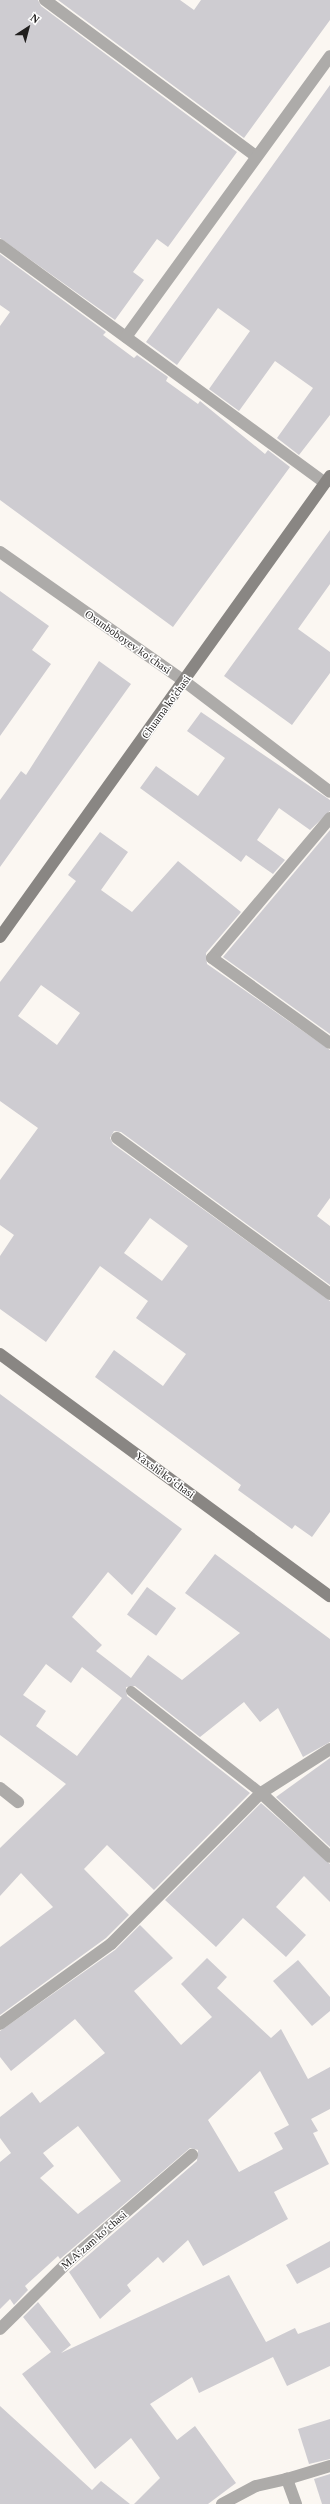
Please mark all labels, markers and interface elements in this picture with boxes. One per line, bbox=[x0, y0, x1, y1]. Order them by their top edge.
north arrow bbox=[8, 8, 48, 48]
text: N bbox=[28, 11, 42, 25]
street label: Oxunboboyev koʻchasi bbox=[82, 607, 174, 677]
street label: Chuama ko'chasi bbox=[139, 673, 193, 741]
street label: Yaxshi koʻchasi bbox=[133, 1449, 197, 1501]
street label: M.Aʻzam koʻchasi bbox=[59, 2208, 129, 2272]

